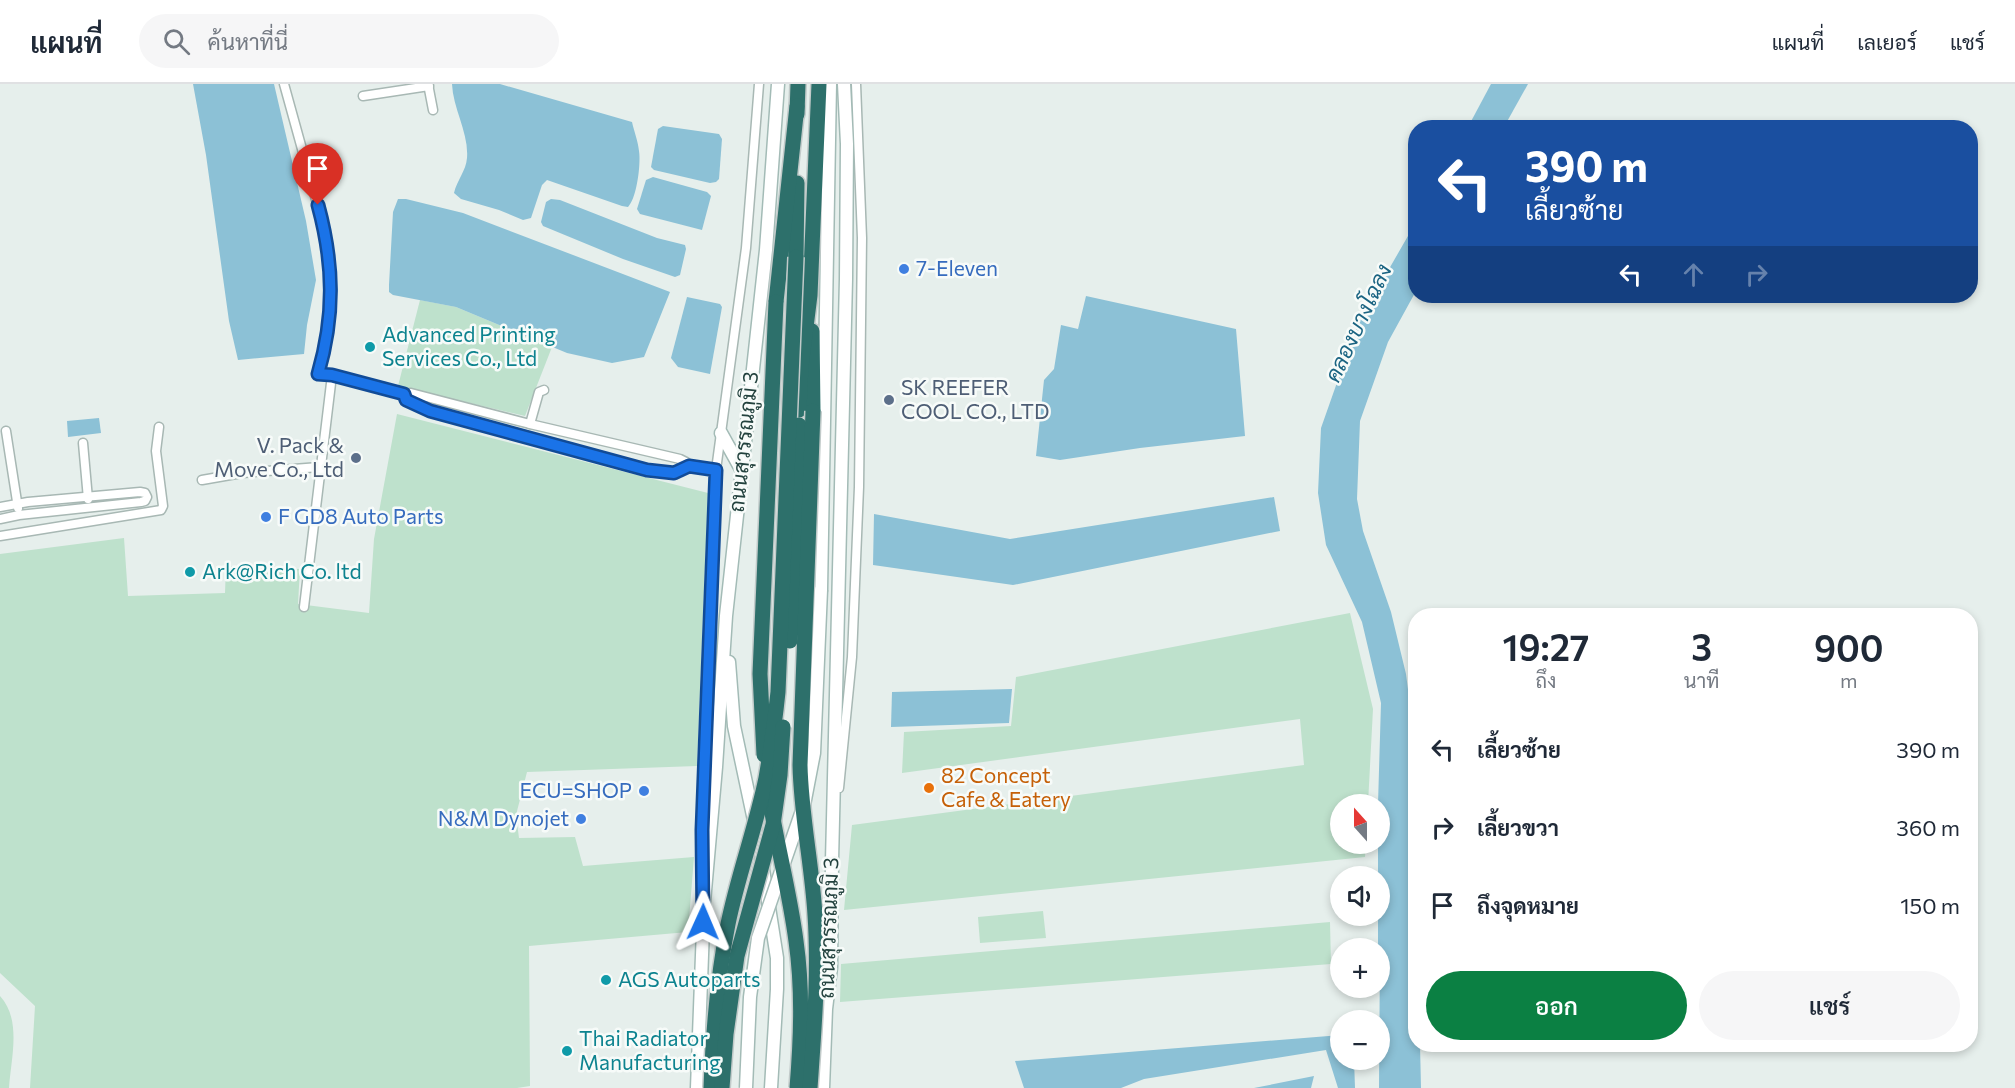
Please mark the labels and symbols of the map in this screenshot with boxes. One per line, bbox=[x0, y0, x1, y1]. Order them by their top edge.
pin bbox=[292, 143, 343, 205]
place label: 7-Eleven bbox=[916, 255, 998, 280]
water label: คลองบางโฉลง bbox=[1318, 259, 1397, 386]
marker: 7-Eleven bbox=[897, 262, 911, 276]
place label: Advanced Printing Services Co., Ltd bbox=[382, 321, 556, 370]
marker: Advanced Printing Services Co., Ltd bbox=[363, 340, 377, 354]
street label: ถนนสุวรรณภูมิ 3 bbox=[723, 370, 766, 514]
place label: SK REEFER COOL CO., LTD bbox=[901, 374, 1049, 423]
marker: SK REEFER COOL CO., LTD bbox=[882, 393, 896, 407]
place label: V. Pack & Move Co., Ltd bbox=[214, 432, 345, 481]
marker: V. Pack & Move Co., Ltd bbox=[349, 451, 363, 465]
place label: F GD8 Auto Parts bbox=[278, 503, 443, 528]
marker: F GD8 Auto Parts bbox=[259, 510, 273, 524]
place label: Ark@Rich Co. ltd bbox=[202, 558, 362, 583]
marker: Ark@Rich Co. ltd bbox=[183, 565, 197, 579]
place label: 82 Concept Cafe & Eatery bbox=[941, 762, 1071, 811]
place label: ECU=SHOP bbox=[519, 777, 632, 802]
marker: 82 Concept Cafe & Eatery bbox=[922, 781, 936, 795]
marker: ECU=SHOP bbox=[637, 784, 651, 798]
north arrow bbox=[1330, 794, 1390, 854]
place label: N&M Dynojet bbox=[438, 805, 569, 830]
marker: N&M Dynojet bbox=[574, 812, 588, 826]
street label: ถนนสุวรรณภูมิ 3 bbox=[813, 857, 846, 999]
position arrow bbox=[671, 890, 735, 954]
place label: AGS Autoparts bbox=[618, 966, 761, 991]
marker: AGS Autoparts bbox=[599, 973, 613, 987]
place label: Thai Radiator Manufacturing bbox=[579, 1025, 721, 1074]
marker: Thai Radiator Manufacturing bbox=[560, 1044, 574, 1058]

